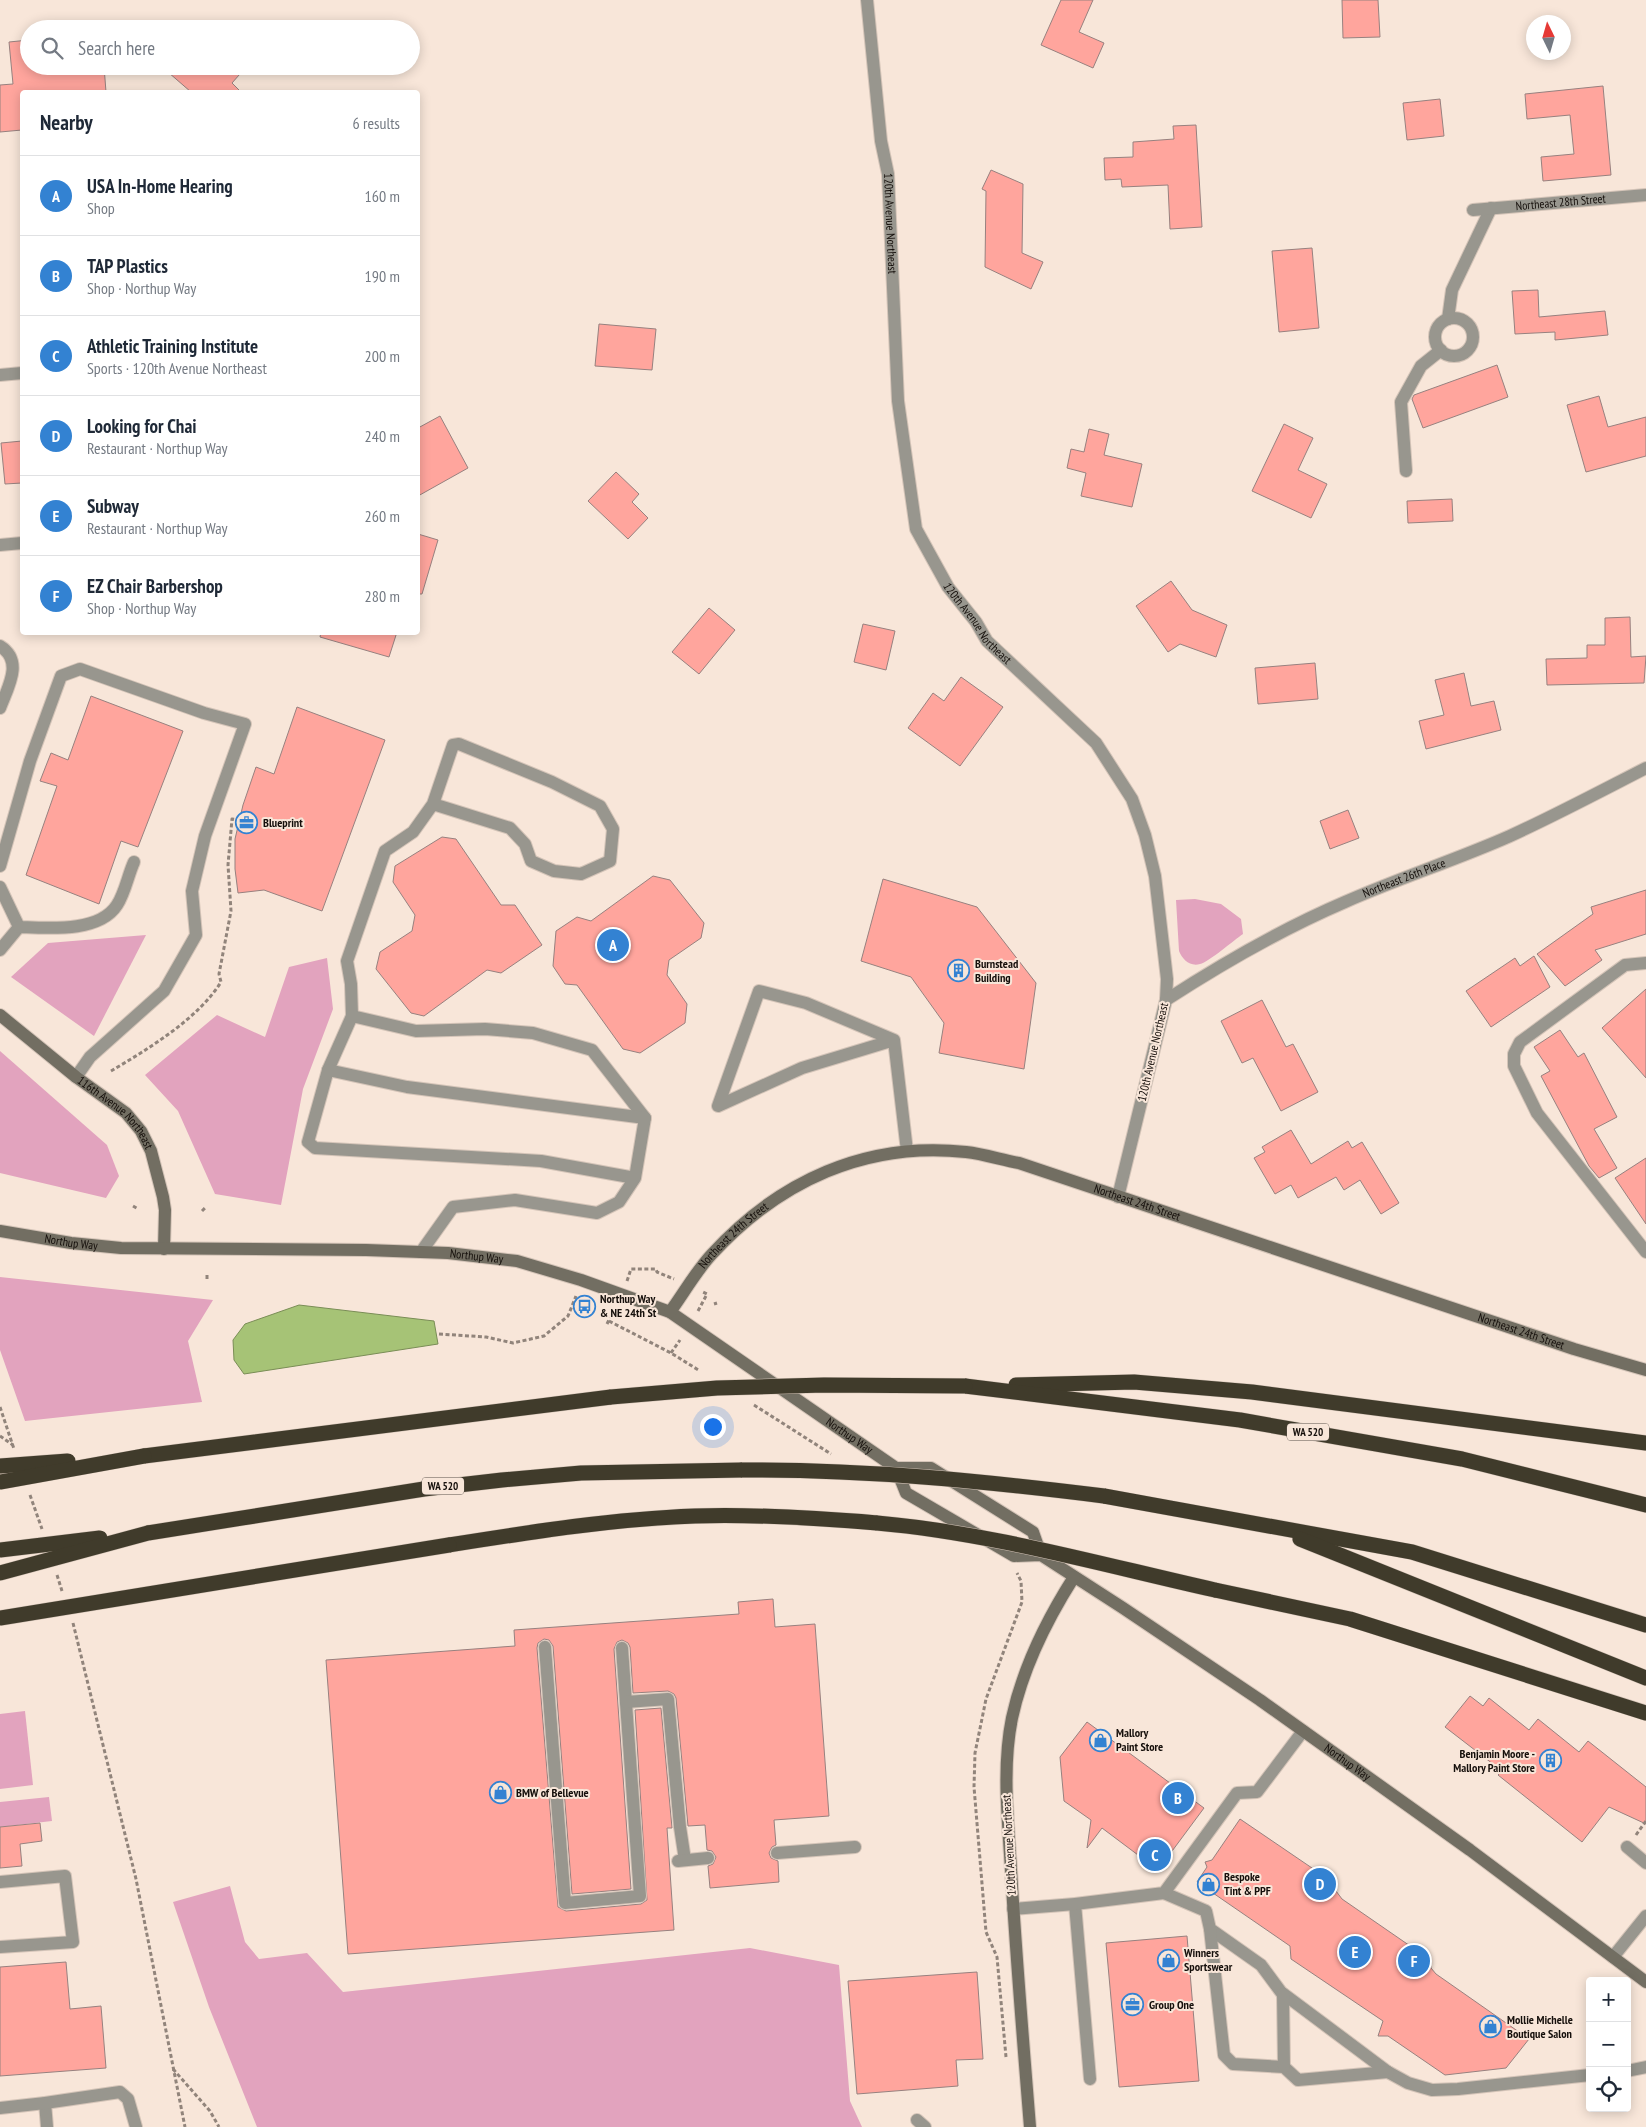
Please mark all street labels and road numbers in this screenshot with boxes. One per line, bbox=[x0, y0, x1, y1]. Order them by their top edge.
street label: 120th Avenue Northeast bbox=[881, 173, 900, 275]
street label: Northeast 28th Street bbox=[1515, 190, 1607, 213]
street label: 120th Avenue Northeast bbox=[940, 580, 1015, 667]
street label: Northeast 26th Place bbox=[1360, 855, 1447, 901]
street label: 120th Avenue Northeast bbox=[1134, 1000, 1171, 1103]
street label: 116th Avenue Northeast bbox=[75, 1073, 157, 1152]
street label: Northeast 24th Street bbox=[1092, 1181, 1183, 1224]
street label: Northeast 24th Street bbox=[695, 1198, 771, 1271]
street label: Northup Way bbox=[43, 1231, 99, 1253]
street label: Northup Way bbox=[449, 1245, 505, 1266]
street label: Northeast 24th Street bbox=[1476, 1309, 1567, 1353]
street label: Northup Way bbox=[823, 1414, 876, 1457]
road number: WA 520 bbox=[1287, 1424, 1329, 1440]
road number: WA 520 bbox=[422, 1478, 464, 1494]
street label: Northup Way bbox=[1321, 1740, 1374, 1784]
street label: 120th Avenue Northeast bbox=[998, 1794, 1019, 1896]

